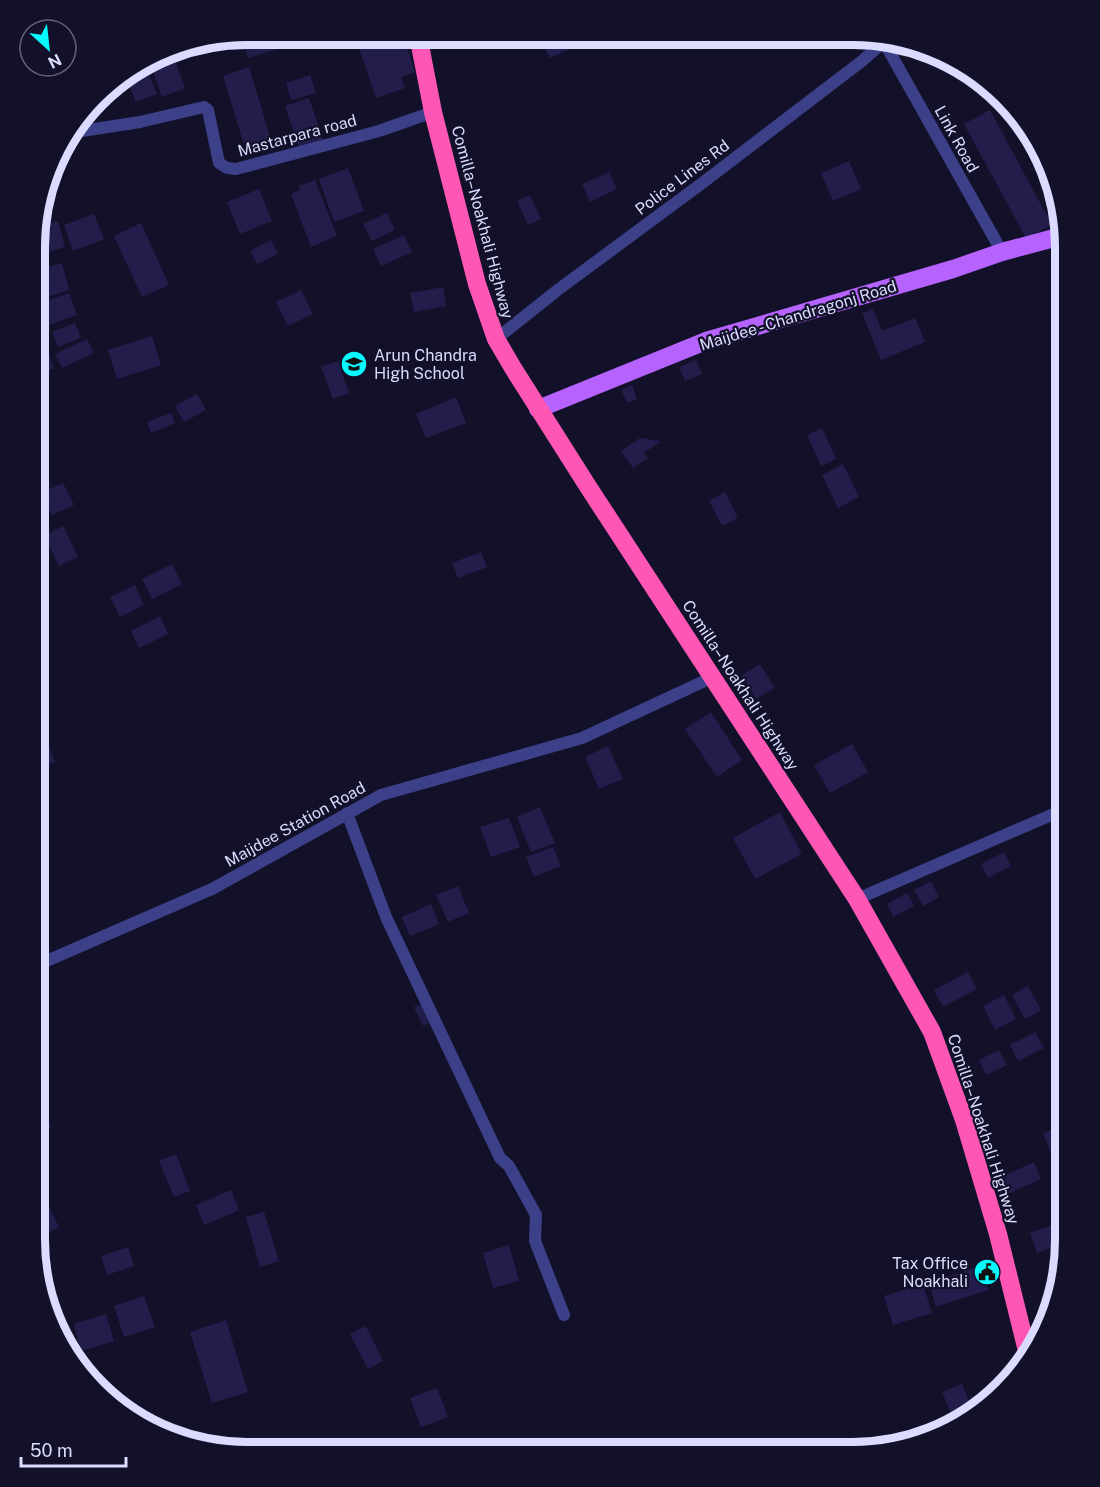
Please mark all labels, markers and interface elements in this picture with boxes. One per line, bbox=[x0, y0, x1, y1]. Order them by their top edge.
north arrow bbox=[18, 18, 78, 78]
text: N bbox=[45, 50, 64, 72]
street label: Link Road bbox=[930, 103, 983, 176]
street label: Mastarpara road bbox=[236, 110, 359, 161]
street label: Comilla–Noakhali Highway bbox=[448, 124, 518, 321]
street label: Police Lines Rd bbox=[632, 136, 733, 219]
street label: Maijdee - Chandragonj Road bbox=[697, 276, 899, 355]
place label: Arun Chandra High School bbox=[374, 346, 477, 383]
school or university icon: Arun Chandra High School bbox=[339, 349, 369, 379]
street label: Comilla–Noakhali Highway bbox=[678, 597, 803, 774]
street label: Maijdee Station Road bbox=[222, 778, 369, 871]
street label: Comilla–Noakhali Highway bbox=[944, 1032, 1023, 1227]
place label: Tax Office Noakhali bbox=[892, 1254, 968, 1291]
public building icon: Tax Office Noakhali bbox=[972, 1257, 1002, 1287]
scale bar bbox=[21, 1430, 126, 1468]
text: 50 m bbox=[30, 1440, 73, 1461]

